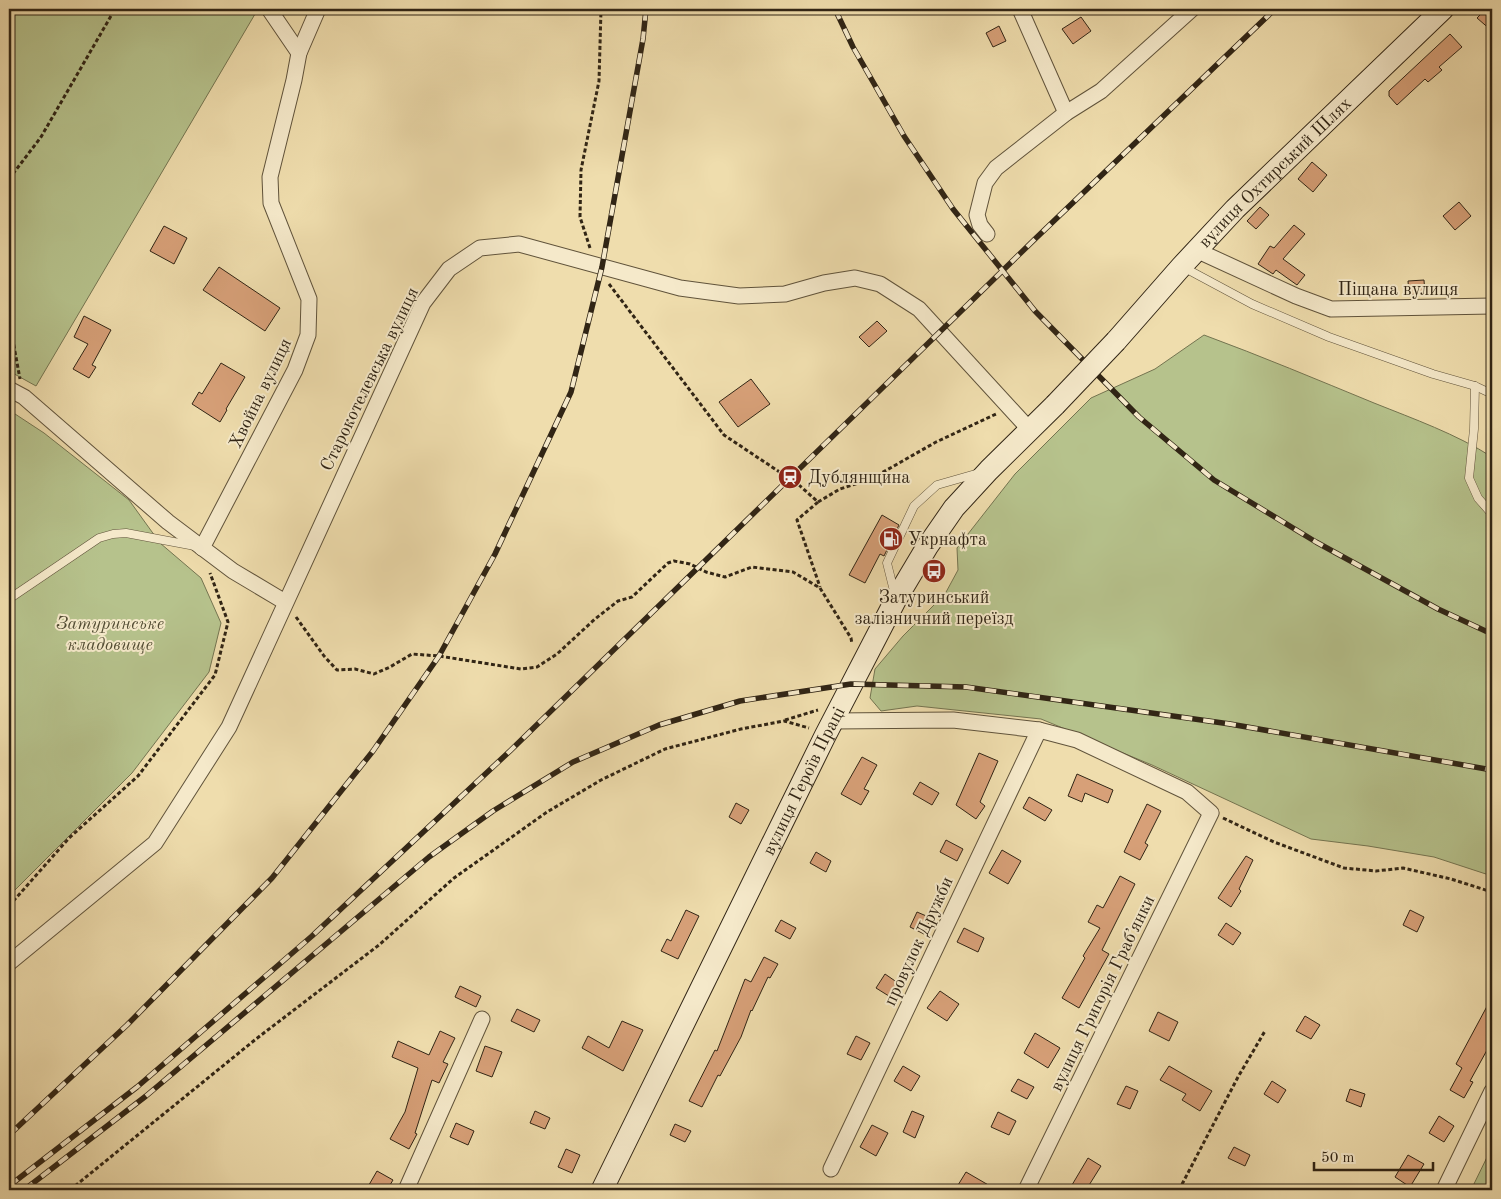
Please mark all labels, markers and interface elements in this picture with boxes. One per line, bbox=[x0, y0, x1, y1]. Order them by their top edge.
street label: вулиця Охтирський Шлях bbox=[1196, 94, 1355, 252]
street label: Піщана вулиця bbox=[1338, 281, 1458, 299]
street label: Старокотелевська вулиця bbox=[318, 285, 422, 474]
street label: Хвойна вулиця bbox=[227, 336, 295, 451]
station icon: Дублянщина bbox=[777, 464, 803, 490]
place label: Дублянщина bbox=[808, 469, 910, 487]
fuel station icon: Укрнафта bbox=[878, 526, 904, 552]
place label: Укрнафта bbox=[908, 531, 987, 550]
bus stop icon: Затуринський залізничний переїзд bbox=[921, 558, 947, 584]
place label: Затуринський залізничний переїзд bbox=[855, 589, 1014, 628]
park label: Затуринське кладовище bbox=[56, 615, 164, 654]
street label: вулиця Героїв Праці bbox=[760, 704, 849, 858]
street label: провулок Дружби bbox=[881, 874, 957, 1009]
street label: вулиця Григорія Грабʼянки bbox=[1048, 893, 1158, 1094]
scale bar bbox=[1314, 1139, 1432, 1171]
text: 50 m bbox=[1321, 1151, 1355, 1166]

